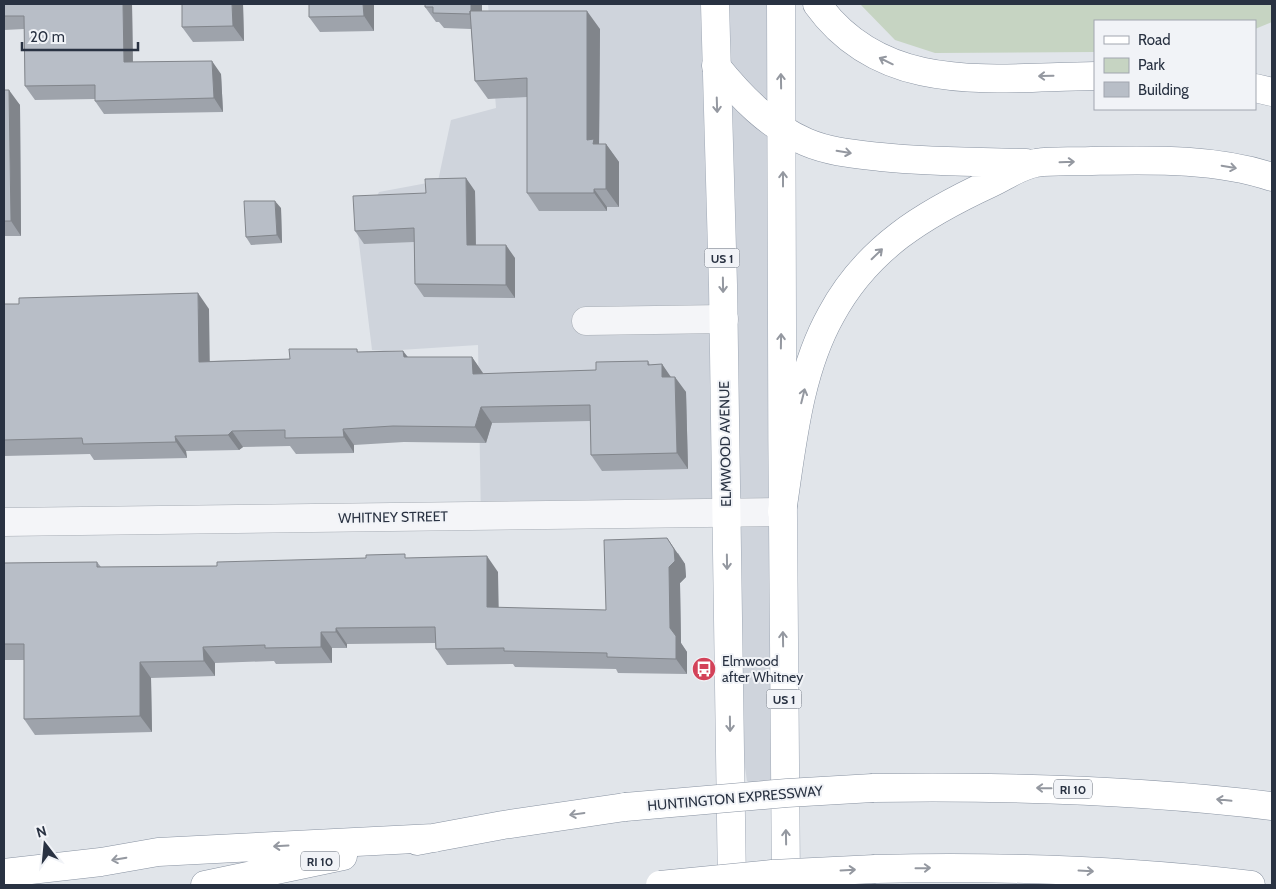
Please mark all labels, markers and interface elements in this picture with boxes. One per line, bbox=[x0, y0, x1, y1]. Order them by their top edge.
scale bar bbox=[22, 20, 139, 52]
legend bbox=[1094, 20, 1256, 110]
text: 20 m bbox=[30, 28, 65, 46]
text: Road bbox=[1138, 31, 1171, 49]
one-way arrow bbox=[879, 56, 894, 65]
text: Park bbox=[1138, 56, 1165, 74]
one-way arrow bbox=[1038, 71, 1054, 81]
one-way arrow bbox=[777, 73, 786, 89]
text: Building bbox=[1138, 81, 1189, 99]
one-way arrow bbox=[712, 96, 722, 113]
one-way arrow bbox=[836, 148, 852, 158]
one-way arrow bbox=[1058, 157, 1074, 167]
one-way arrow bbox=[1220, 163, 1236, 173]
one-way arrow bbox=[778, 171, 788, 187]
road number: US 1 bbox=[704, 248, 740, 268]
one-way arrow bbox=[871, 248, 884, 260]
one-way arrow bbox=[718, 276, 728, 293]
one-way arrow bbox=[776, 333, 786, 350]
street label: ELMWOOD AVENUE bbox=[715, 381, 735, 507]
one-way arrow bbox=[799, 388, 808, 404]
street label: WHITNEY STREET bbox=[338, 507, 449, 527]
one-way arrow bbox=[722, 553, 732, 569]
one-way arrow bbox=[778, 631, 788, 648]
place label: Elmwood after Whitney bbox=[722, 652, 803, 686]
bus stop icon: Elmwood after Whitney bbox=[691, 656, 717, 682]
road number: US 1 bbox=[766, 690, 802, 709]
one-way arrow bbox=[725, 716, 734, 732]
road number: RI 10 bbox=[1054, 780, 1092, 799]
street label: HUNTINGTON EXPRESSWAY bbox=[647, 781, 825, 815]
one-way arrow bbox=[1037, 783, 1053, 793]
one-way arrow bbox=[1216, 795, 1232, 805]
one-way arrow bbox=[569, 809, 585, 819]
north arrow bbox=[20, 819, 70, 869]
text: N bbox=[34, 821, 49, 842]
one-way arrow bbox=[781, 829, 790, 845]
one-way arrow bbox=[273, 841, 289, 850]
road number: RI 10 bbox=[301, 851, 339, 870]
one-way arrow bbox=[111, 854, 127, 864]
one-way arrow bbox=[915, 863, 931, 872]
one-way arrow bbox=[840, 865, 856, 874]
one-way arrow bbox=[1078, 866, 1094, 875]

